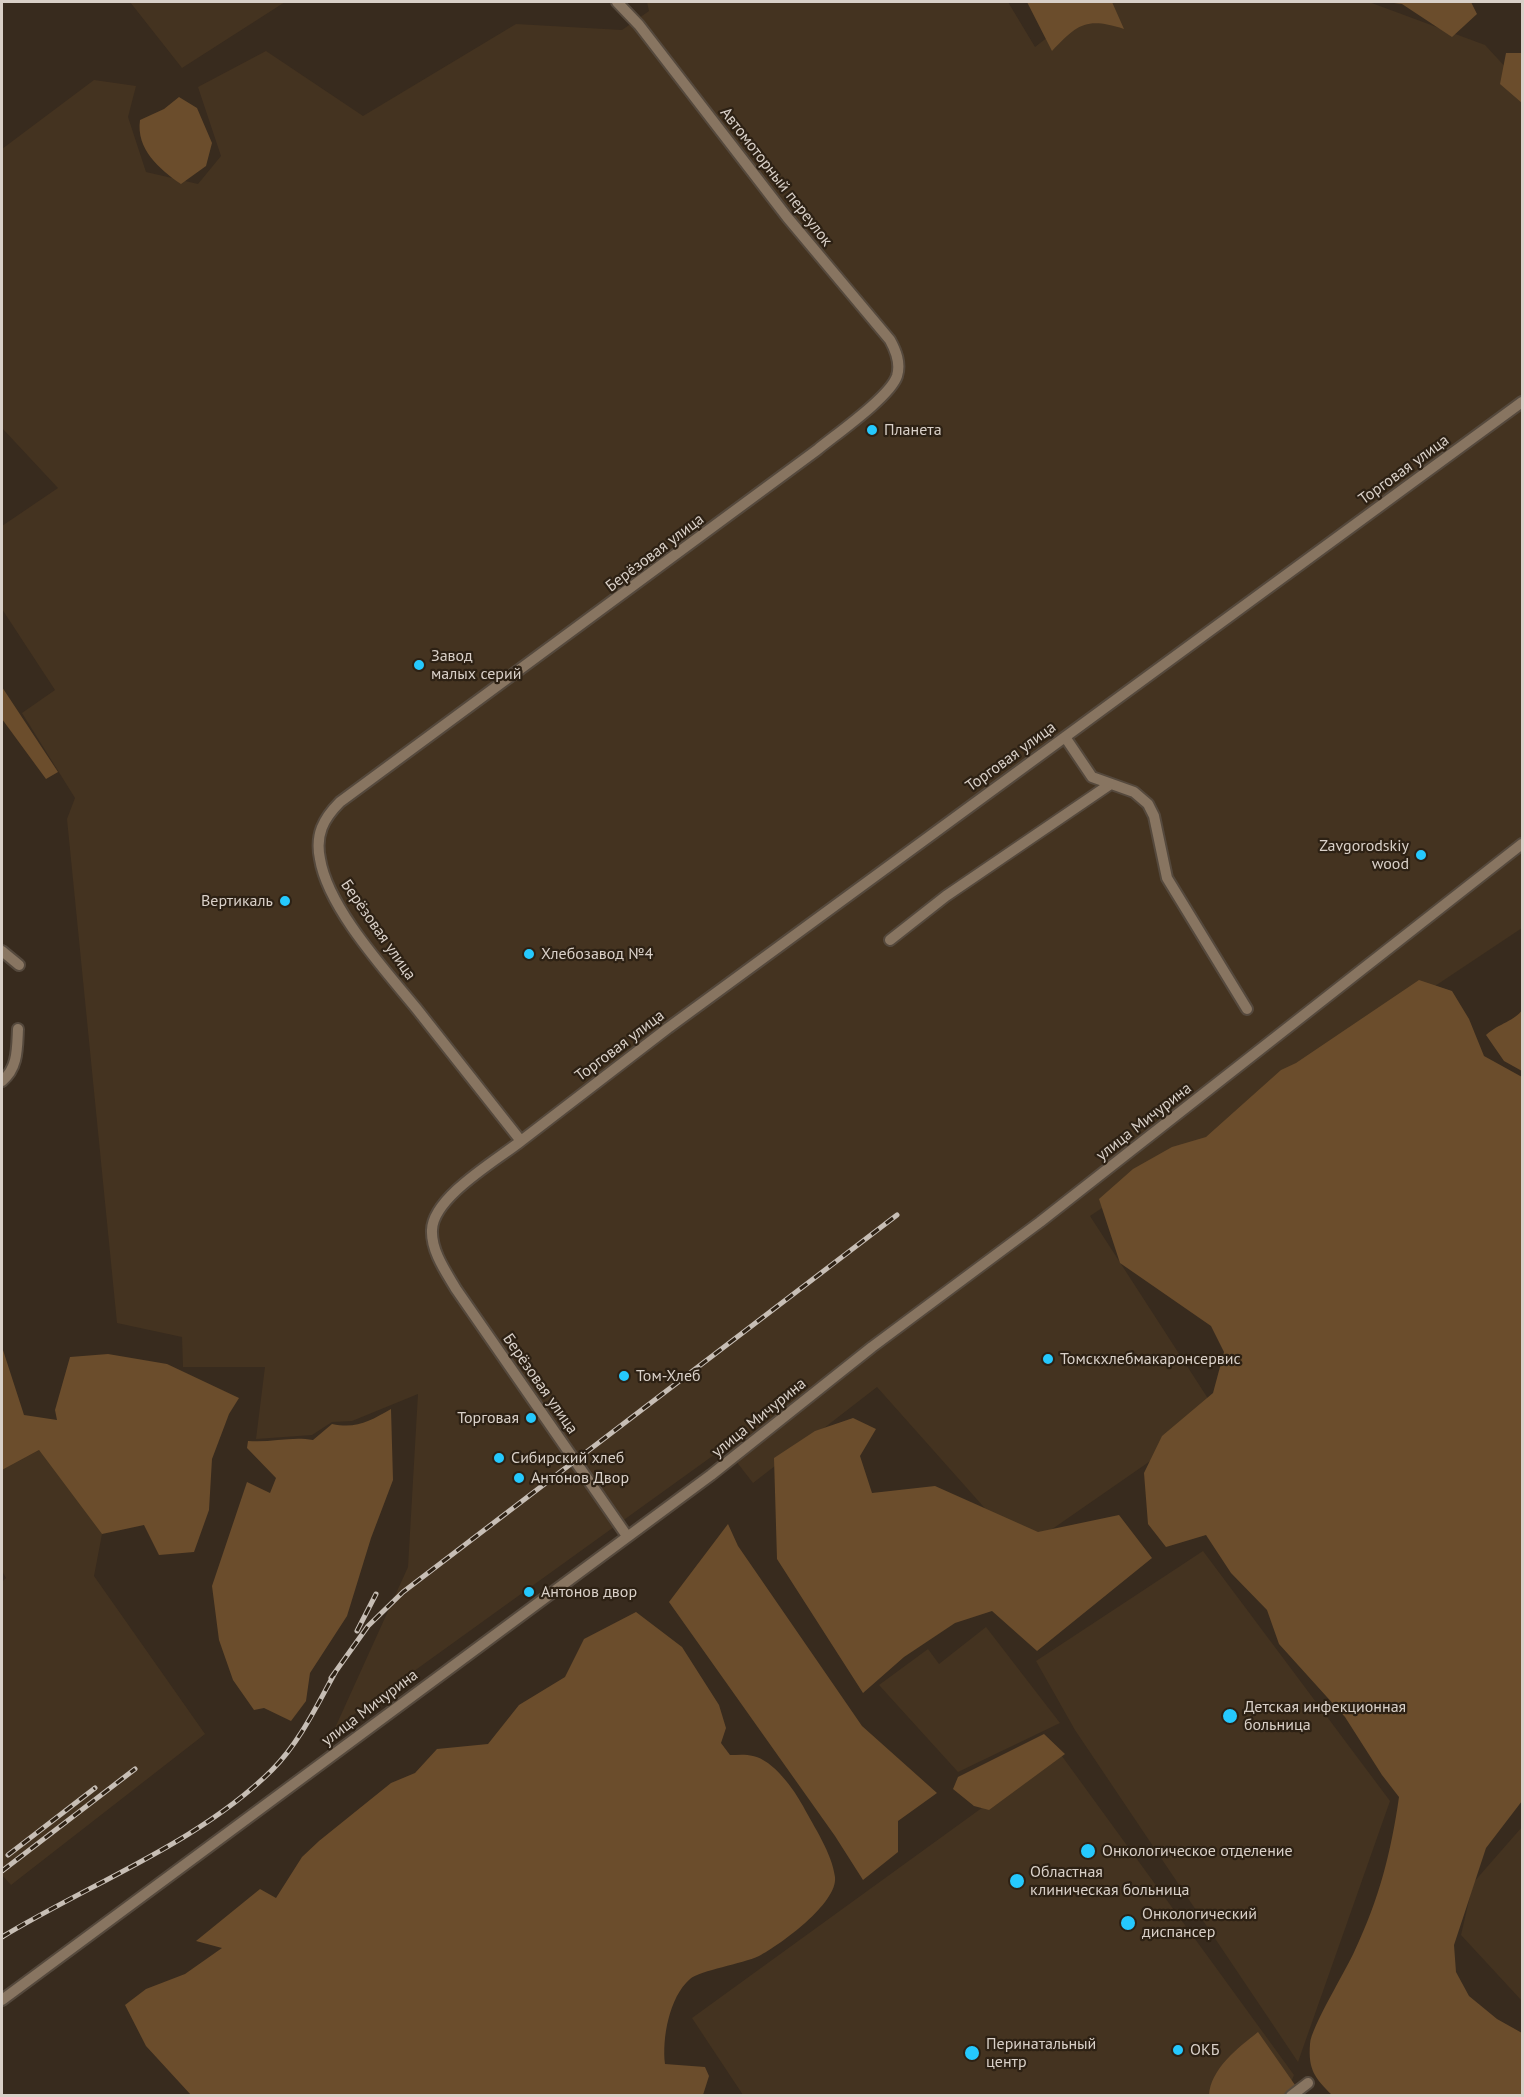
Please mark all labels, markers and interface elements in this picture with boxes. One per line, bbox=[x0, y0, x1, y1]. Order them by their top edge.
street label: Автомоторный переулок bbox=[716, 104, 836, 250]
place label: Планета bbox=[884, 420, 942, 440]
marker: Планета bbox=[865, 423, 879, 437]
street label: Торговая улица bbox=[1355, 431, 1453, 509]
street label: Берёзовая улица bbox=[602, 510, 708, 596]
place label: Завод малых серий bbox=[431, 646, 521, 684]
marker: Завод малых серий bbox=[412, 658, 426, 672]
street label: Торговая улица bbox=[962, 718, 1060, 796]
place label: Zavgorodskiy wood bbox=[1319, 836, 1409, 874]
marker: Zavgorodskiy wood bbox=[1414, 848, 1428, 862]
street label: Берёзовая улица bbox=[336, 876, 420, 984]
place label: Вертикаль bbox=[201, 891, 273, 911]
marker: Вертикаль bbox=[278, 894, 292, 908]
place label: Хлебозавод №4 bbox=[541, 944, 653, 964]
marker: Хлебозавод №4 bbox=[522, 947, 536, 961]
street label: Торговая улица bbox=[572, 1006, 668, 1086]
street label: улица Мичурина bbox=[1093, 1079, 1195, 1165]
street label: Берёзовая улица bbox=[498, 1330, 582, 1438]
place label: Томскхлебмакаронсервис bbox=[1060, 1349, 1241, 1369]
marker: Томскхлебмакаронсервис bbox=[1041, 1352, 1055, 1366]
place label: Том-Хлеб bbox=[636, 1366, 701, 1386]
marker: Том-Хлеб bbox=[617, 1369, 631, 1383]
street label: улица Мичурина bbox=[708, 1374, 810, 1462]
place label: Торговая bbox=[457, 1408, 519, 1428]
marker: Торговая bbox=[524, 1411, 538, 1425]
place label: Сибирский хлеб bbox=[511, 1448, 624, 1468]
marker: Сибирский хлеб bbox=[492, 1451, 506, 1465]
place label: Антонов Двор bbox=[531, 1468, 629, 1488]
marker: Антонов Двор bbox=[512, 1471, 526, 1485]
place label: Антонов двор bbox=[541, 1582, 637, 1602]
marker: Антонов двор bbox=[522, 1585, 536, 1599]
street label: улица Мичурина bbox=[318, 1666, 422, 1750]
place label: Детская инфекционная больница bbox=[1244, 1697, 1406, 1735]
marker: Детская инфекционная больница bbox=[1221, 1707, 1239, 1725]
place label: Онкологическое отделение bbox=[1102, 1841, 1293, 1861]
marker: Онкологическое отделение bbox=[1079, 1842, 1097, 1860]
place label: Областная клиническая больница bbox=[1030, 1862, 1189, 1900]
marker: Областная клиническая больница bbox=[1008, 1872, 1026, 1890]
place label: Онкологический диспансер bbox=[1142, 1904, 1257, 1942]
marker: Онкологический диспансер bbox=[1119, 1914, 1137, 1932]
place label: Перинатальный центр bbox=[986, 2034, 1096, 2072]
place label: ОКБ bbox=[1190, 2040, 1220, 2060]
marker: ОКБ bbox=[1171, 2043, 1185, 2057]
marker: Перинатальный центр bbox=[963, 2044, 981, 2062]

